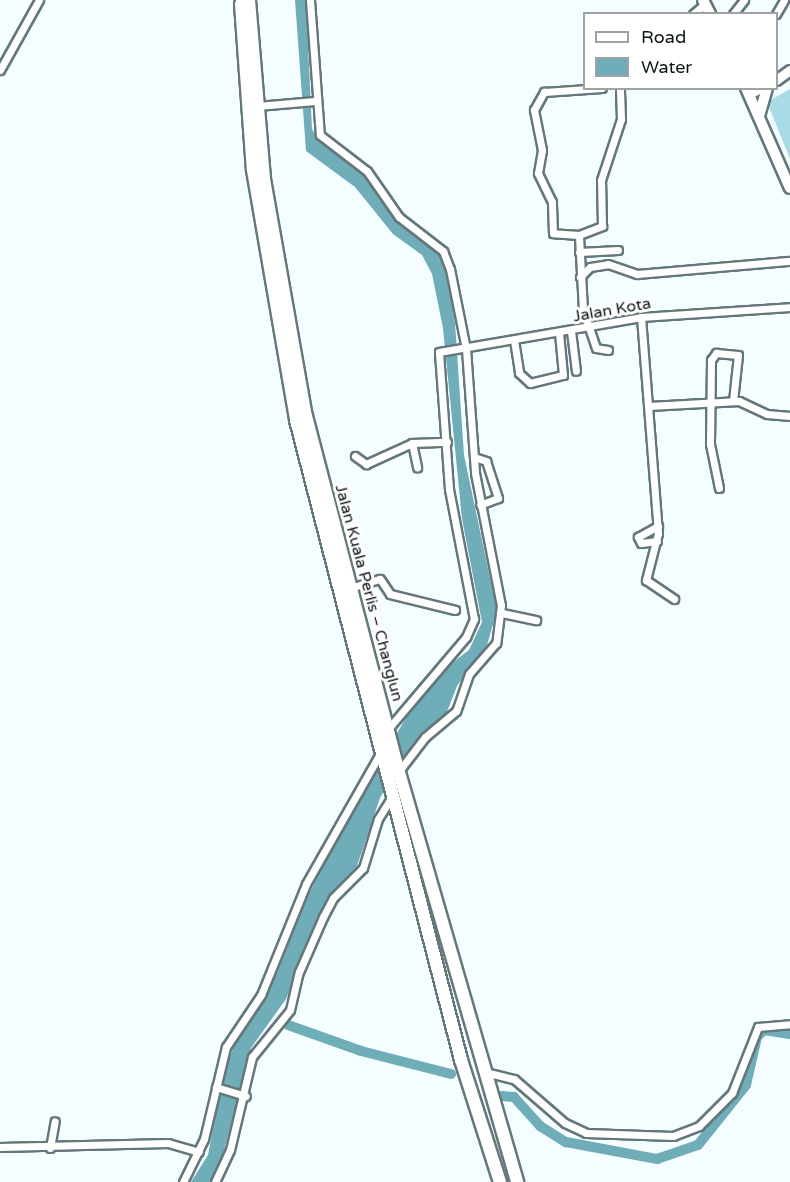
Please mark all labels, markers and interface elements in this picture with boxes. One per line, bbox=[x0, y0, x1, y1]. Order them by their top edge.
legend bbox=[583, 12, 778, 90]
text: Road bbox=[641, 26, 686, 48]
text: Water bbox=[641, 56, 692, 78]
street label: Jalan Kota bbox=[572, 294, 652, 326]
street label: Jalan Kuala Perlis – Changlun bbox=[331, 482, 407, 704]

